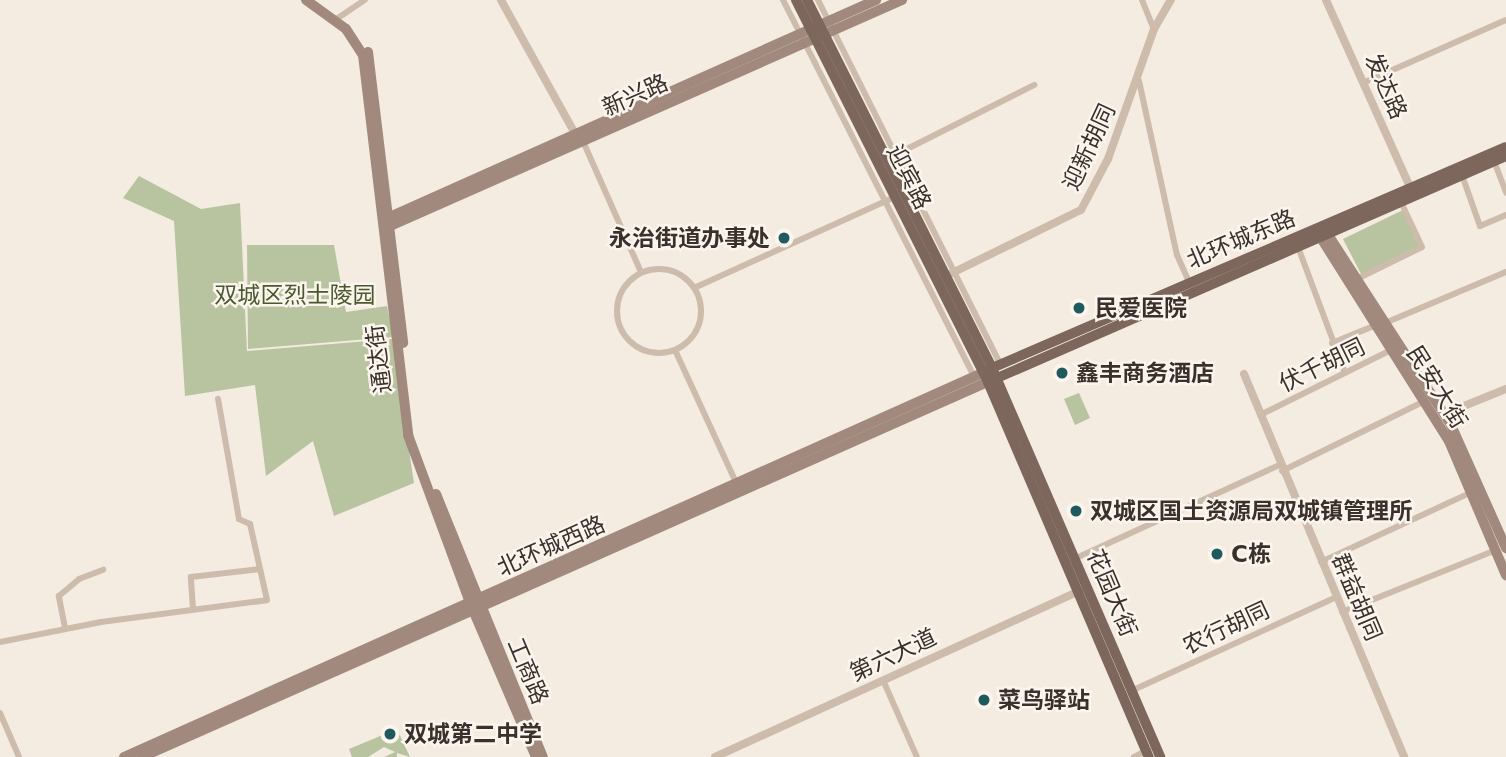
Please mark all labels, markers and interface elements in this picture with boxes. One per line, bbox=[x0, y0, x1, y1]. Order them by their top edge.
street label: 发达路 bbox=[1359, 49, 1413, 123]
street label: 新兴路 bbox=[598, 68, 672, 122]
street label: 迎新胡同 bbox=[1057, 99, 1121, 195]
street label: 迎宾路 bbox=[881, 140, 937, 214]
street label: 北环城东路 bbox=[1183, 204, 1299, 274]
place label: 永治街道办事处 bbox=[609, 224, 770, 252]
marker: 永治街道办事处 bbox=[776, 230, 792, 246]
park label: 双城区烈士陵园 bbox=[215, 281, 375, 309]
place label: 民爱医院 bbox=[1095, 294, 1187, 322]
marker: 民爱医院 bbox=[1069, 298, 1089, 318]
street label: 通达街 bbox=[361, 323, 397, 395]
street label: 伏千胡同 bbox=[1275, 332, 1369, 398]
street label: 民安大街 bbox=[1401, 341, 1473, 433]
place label: 鑫丰商务酒店 bbox=[1076, 359, 1214, 387]
marker: 鑫丰商务酒店 bbox=[1054, 365, 1070, 381]
place label: 双城区国土资源局双城镇管理所 bbox=[1090, 497, 1412, 525]
marker: 双城区国土资源局双城镇管理所 bbox=[1068, 503, 1084, 519]
street label: 北环城西路 bbox=[493, 510, 609, 582]
place label: C栋 bbox=[1231, 540, 1271, 568]
street label: 花园大街 bbox=[1081, 545, 1143, 641]
marker: C栋 bbox=[1209, 546, 1225, 562]
street label: 群益胡同 bbox=[1326, 549, 1388, 645]
street label: 农行胡同 bbox=[1178, 596, 1274, 660]
street label: 第六大道 bbox=[845, 623, 941, 687]
street label: 工商路 bbox=[502, 634, 554, 708]
place label: 菜鸟驿站 bbox=[998, 686, 1090, 714]
marker: 菜鸟驿站 bbox=[976, 692, 992, 708]
place label: 双城第二中学 bbox=[404, 720, 542, 748]
marker: 双城第二中学 bbox=[382, 726, 398, 742]

